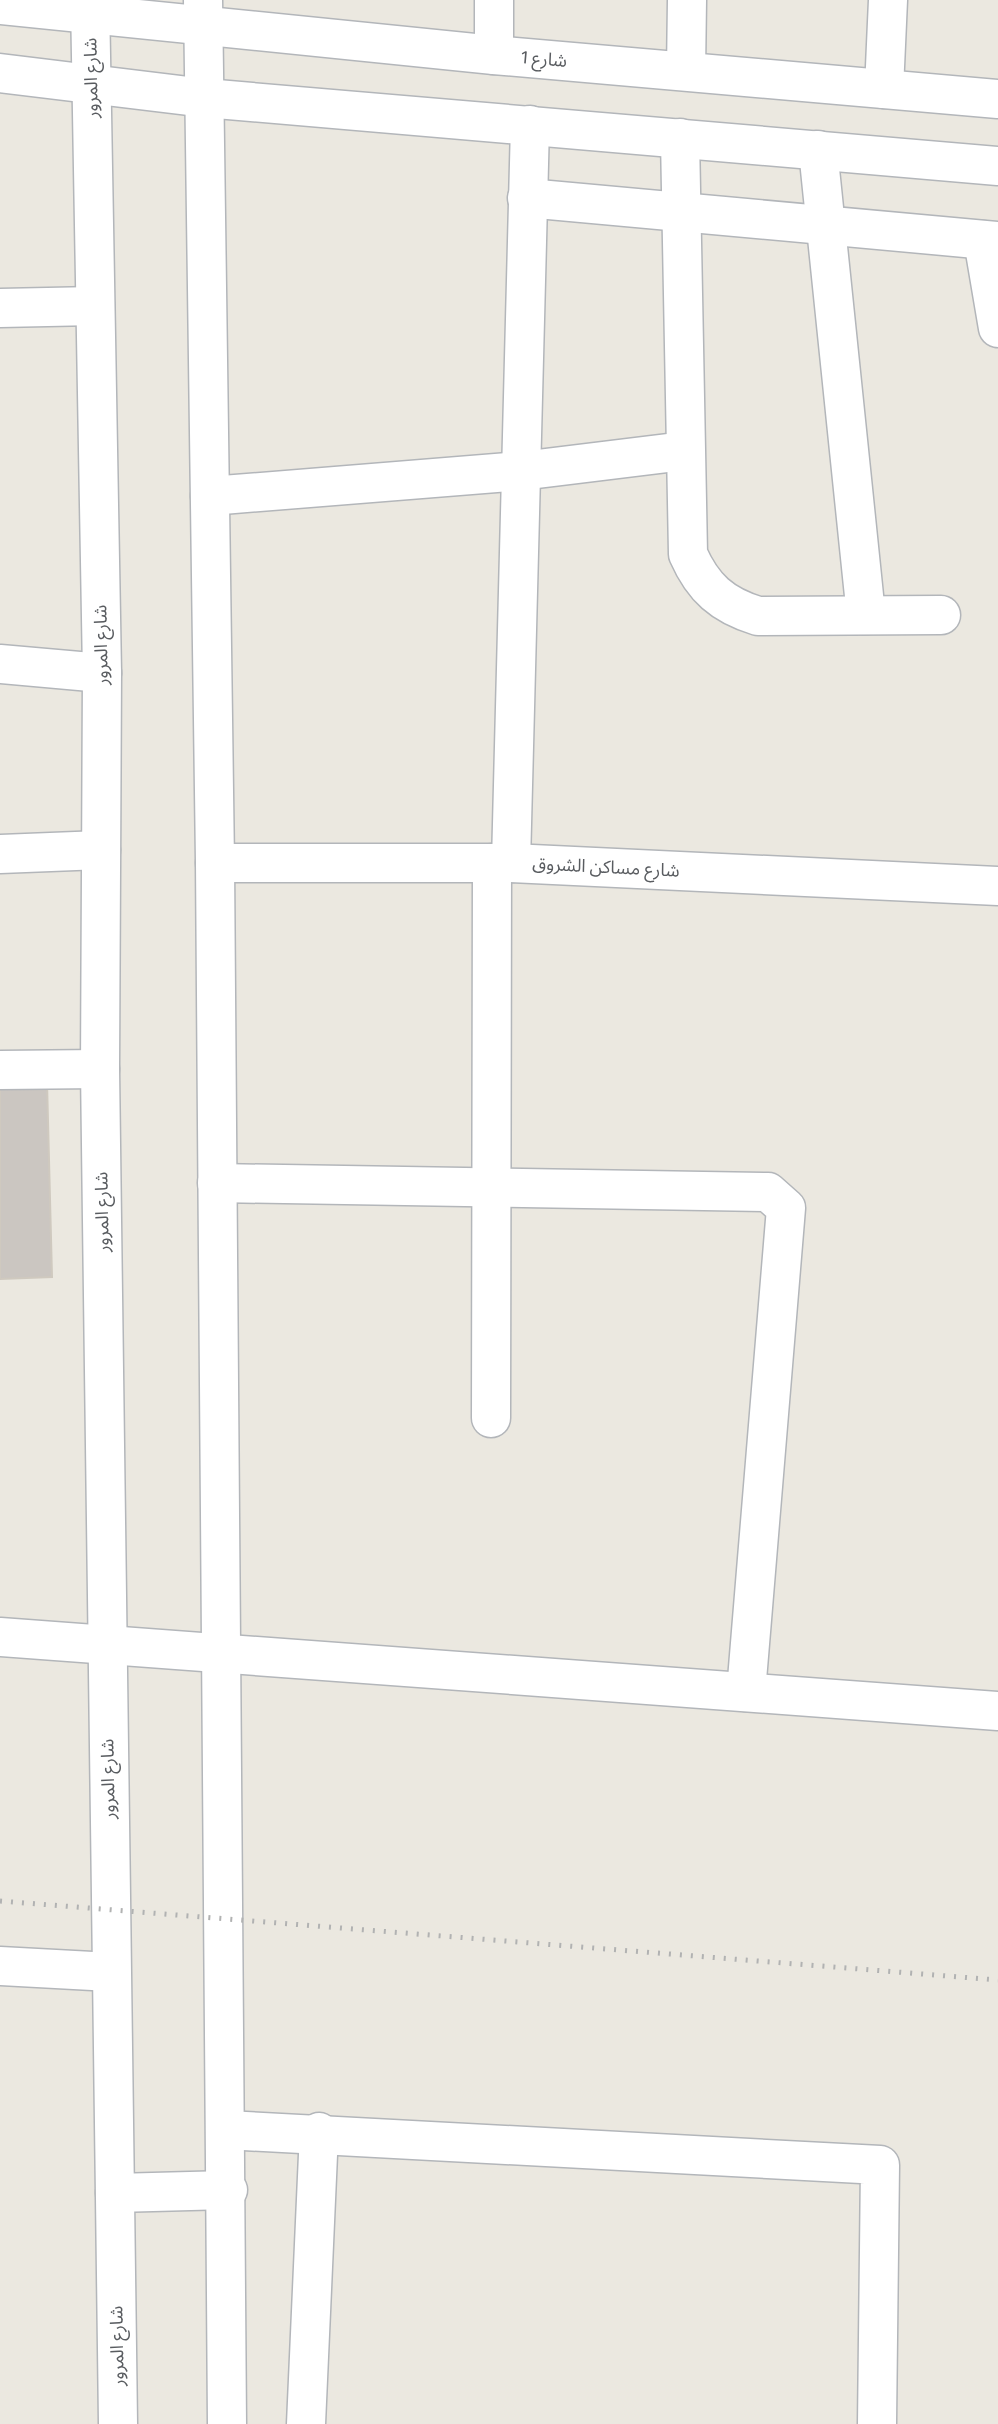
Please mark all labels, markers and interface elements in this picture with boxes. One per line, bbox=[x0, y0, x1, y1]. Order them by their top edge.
street label: شارع المرور bbox=[79, 38, 106, 119]
street label: شارع 1 bbox=[520, 46, 568, 75]
street label: شارع المرور bbox=[89, 605, 116, 686]
street label: شارع مساكن الشروق bbox=[532, 852, 680, 885]
street label: شارع المرور bbox=[90, 1172, 117, 1253]
street label: شارع المرور bbox=[96, 1739, 123, 1820]
street label: شارع المرور bbox=[105, 2306, 132, 2387]

